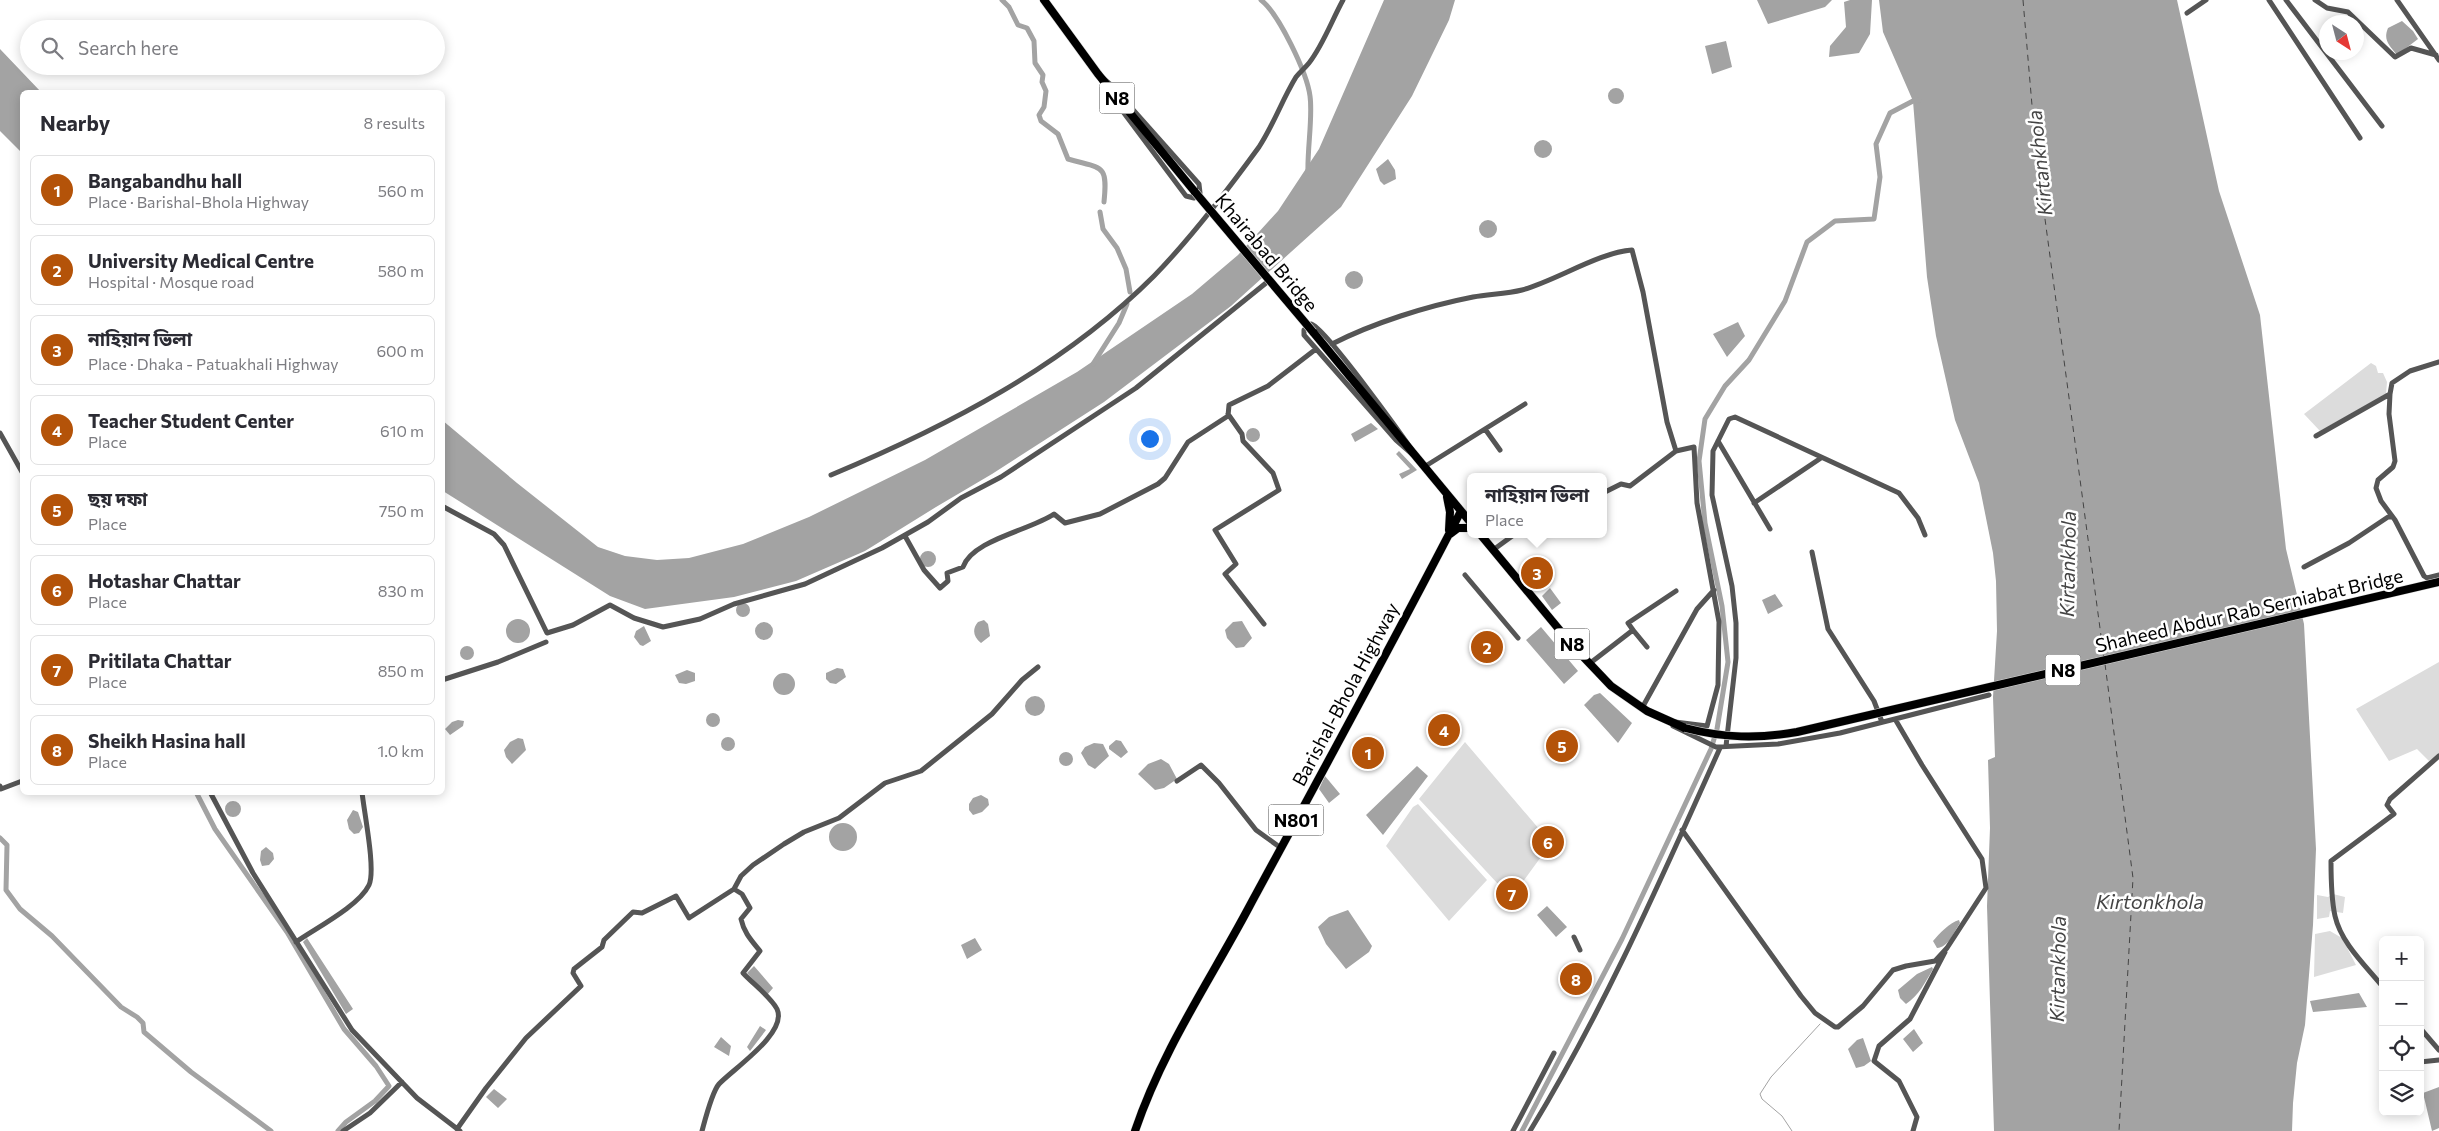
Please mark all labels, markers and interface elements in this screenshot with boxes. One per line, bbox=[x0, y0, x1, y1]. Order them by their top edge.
north arrow bbox=[2319, 15, 2364, 60]
search box bbox=[20, 20, 445, 75]
icon: search bbox=[38, 34, 66, 62]
text: Search here bbox=[78, 36, 178, 59]
road number: N8 bbox=[1100, 82, 1134, 114]
water label: Kirtankhola bbox=[2022, 109, 2056, 217]
text: Nearby bbox=[40, 110, 110, 135]
text: 8 results bbox=[364, 113, 425, 132]
text: Bangabandhu hall bbox=[88, 169, 242, 192]
text: 1 bbox=[53, 181, 61, 200]
text: 560 m bbox=[378, 181, 424, 200]
street label: Khairabad Bridge bbox=[1211, 188, 1323, 316]
text: Place · Barishal-Bhola Highway bbox=[88, 192, 309, 211]
text: University Medical Centre bbox=[88, 249, 314, 272]
text: 2 bbox=[52, 261, 62, 280]
text: 580 m bbox=[378, 261, 424, 280]
text: Hospital · Mosque road bbox=[88, 272, 254, 291]
text: নাহিয়ান ভিলা bbox=[88, 327, 192, 350]
text: 3 bbox=[52, 341, 62, 360]
text: 600 m bbox=[376, 341, 424, 360]
text: Place · Dhaka - Patuakhali Highway bbox=[88, 354, 339, 373]
text: Teacher Student Center bbox=[88, 409, 294, 432]
text: 4 bbox=[52, 421, 62, 440]
text: 610 m bbox=[380, 421, 424, 440]
your location bbox=[1137, 426, 1163, 452]
text: Place bbox=[88, 432, 127, 451]
popup bbox=[1467, 473, 1607, 538]
text: নাহিয়ান ভিলা bbox=[1485, 483, 1589, 506]
text: ছয় দফা bbox=[88, 487, 147, 510]
text: 5 bbox=[52, 501, 62, 520]
text: 750 m bbox=[379, 501, 424, 520]
text: Place bbox=[1485, 510, 1524, 529]
water label: Kirtankhola bbox=[2054, 511, 2080, 617]
text: Place bbox=[88, 514, 127, 533]
pin: 3 bbox=[1521, 554, 1553, 592]
street label: Shaheed Abdur Rab Serniabat Bridge bbox=[2093, 563, 2405, 657]
text: Hotashar Chattar bbox=[88, 569, 241, 592]
text: 6 bbox=[52, 581, 62, 600]
text: 830 m bbox=[378, 581, 424, 600]
text: Place bbox=[88, 592, 127, 611]
street label: Barishal-Bhola Highway bbox=[1287, 598, 1403, 790]
pin: 2 bbox=[1471, 628, 1503, 666]
road number: N8 bbox=[1554, 629, 1590, 660]
text: Pritilata Chattar bbox=[88, 649, 232, 672]
road number: N8 bbox=[2046, 654, 2080, 686]
text: 7 bbox=[53, 661, 61, 680]
text: 850 m bbox=[378, 661, 424, 680]
text: Place bbox=[88, 672, 127, 691]
pin: 4 bbox=[1428, 711, 1460, 749]
pin: 5 bbox=[1546, 727, 1578, 765]
text: Sheikh Hasina hall bbox=[88, 729, 246, 752]
pin: 1 bbox=[1352, 734, 1384, 772]
text: 8 bbox=[52, 741, 62, 760]
text: 1.0 km bbox=[378, 741, 424, 760]
text: Place bbox=[88, 752, 127, 771]
road number: N801 bbox=[1268, 804, 1324, 836]
pin: 6 bbox=[1532, 823, 1564, 861]
pin: 7 bbox=[1496, 875, 1528, 913]
water label: Kirtonkhola bbox=[2096, 889, 2204, 913]
water label: Kirtankhola bbox=[2044, 916, 2070, 1022]
map controls bbox=[2379, 936, 2424, 1116]
button: + bbox=[2379, 936, 2424, 981]
pin: 8 bbox=[1560, 960, 1592, 998]
button: − bbox=[2379, 981, 2424, 1026]
button: locate bbox=[2379, 1026, 2424, 1071]
button: layers bbox=[2379, 1071, 2424, 1116]

